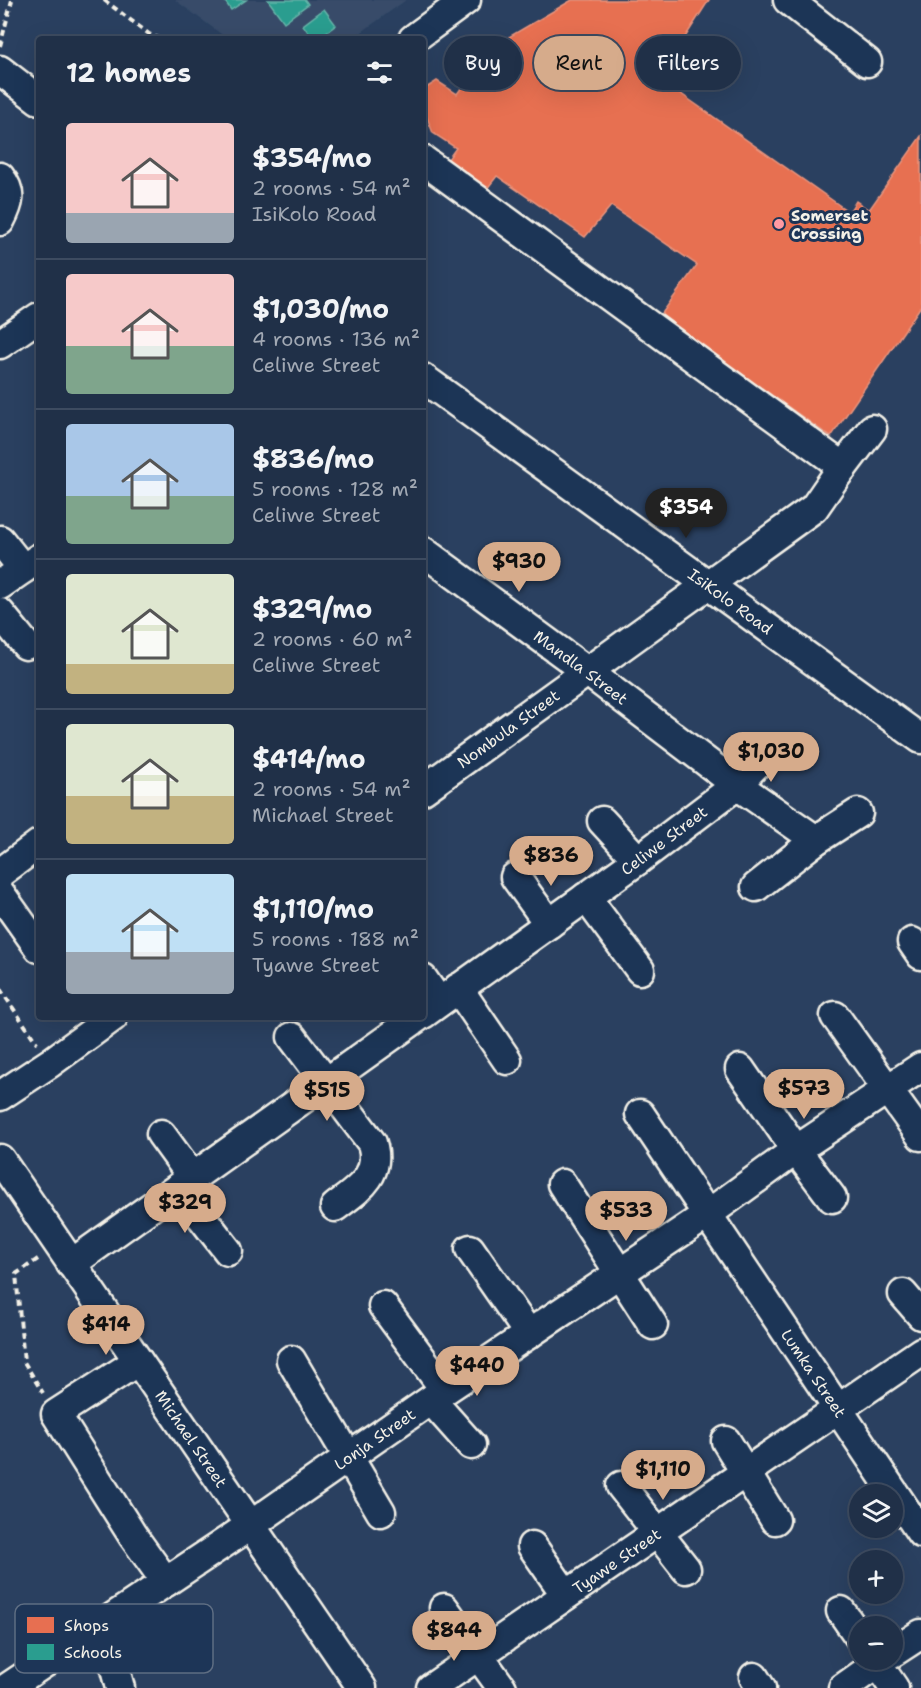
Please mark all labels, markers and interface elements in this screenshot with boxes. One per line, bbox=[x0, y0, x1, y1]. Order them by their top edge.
chip: Buy bbox=[444, 36, 522, 90]
chip: Rent bbox=[534, 36, 624, 90]
chip: Filters bbox=[636, 36, 741, 90]
text: 12 homes bbox=[66, 55, 191, 90]
icon: filters bbox=[363, 56, 396, 89]
text: $354/mo bbox=[252, 140, 372, 175]
icon: home bbox=[114, 147, 186, 219]
text: 2 rooms · 54 m² bbox=[252, 175, 411, 201]
text: IsiKolo Road bbox=[252, 201, 376, 227]
place label: Somerset Crossing bbox=[791, 205, 868, 244]
marker: Somerset Crossing bbox=[772, 217, 786, 231]
text: $1,030/mo bbox=[252, 291, 389, 326]
icon: home bbox=[114, 298, 186, 370]
text: 4 rooms · 136 m² bbox=[252, 326, 420, 352]
text: Celiwe Street bbox=[252, 352, 381, 378]
text: $836/mo bbox=[252, 441, 374, 476]
icon: home bbox=[114, 448, 186, 520]
text: 5 rooms · 128 m² bbox=[252, 476, 418, 502]
pin: $354 bbox=[650, 488, 722, 539]
text: $354 bbox=[659, 494, 713, 520]
text: Celiwe Street bbox=[252, 502, 381, 528]
pin: $930 bbox=[483, 542, 555, 593]
text: $930 bbox=[492, 548, 546, 574]
street label: IsiKolo Road bbox=[684, 563, 777, 639]
text: $329/mo bbox=[252, 591, 372, 626]
icon: home bbox=[114, 598, 186, 670]
street label: Mandla Street bbox=[530, 625, 632, 709]
text: 2 rooms · 60 m² bbox=[252, 626, 412, 652]
text: Celiwe Street bbox=[252, 652, 381, 678]
street label: Nombula Street bbox=[453, 684, 564, 773]
pin: $1,030 bbox=[722, 732, 820, 783]
text: $1,030 bbox=[737, 738, 805, 764]
text: $414/mo bbox=[252, 741, 366, 776]
icon: home bbox=[114, 748, 186, 820]
text: 2 rooms · 54 m² bbox=[252, 776, 411, 802]
street label: Celiwe Street bbox=[616, 801, 711, 880]
text: Michael Street bbox=[252, 802, 394, 828]
pin: $836 bbox=[515, 836, 587, 887]
text: $836 bbox=[523, 842, 579, 868]
text: $1,110/mo bbox=[252, 891, 374, 926]
icon: home bbox=[114, 898, 186, 970]
text: 5 rooms · 188 m² bbox=[252, 926, 419, 952]
text: Tyawe Street bbox=[252, 952, 380, 978]
pin: $573 bbox=[768, 1069, 840, 1120]
pin: $515 bbox=[291, 1071, 363, 1122]
text: $573 bbox=[777, 1075, 831, 1101]
text: $515 bbox=[303, 1077, 351, 1103]
pin: $329 bbox=[149, 1183, 221, 1234]
text: $329 bbox=[158, 1189, 212, 1215]
pin: $533 bbox=[590, 1191, 662, 1242]
text: $533 bbox=[599, 1197, 653, 1223]
pin: $414 bbox=[70, 1305, 142, 1356]
text: $414 bbox=[81, 1311, 131, 1337]
street label: Lumka Street bbox=[777, 1325, 851, 1421]
pin: $440 bbox=[441, 1346, 513, 1397]
text: $440 bbox=[449, 1352, 505, 1378]
street label: Michael Street bbox=[151, 1386, 232, 1492]
street label: Lonja Street bbox=[330, 1403, 419, 1475]
pin: $1,110 bbox=[614, 1450, 712, 1501]
text: $1,110 bbox=[635, 1456, 691, 1482]
map controls bbox=[849, 1484, 903, 1670]
button: layers bbox=[849, 1484, 903, 1538]
street label: Tyawe Street bbox=[568, 1523, 665, 1598]
button: + bbox=[849, 1550, 903, 1604]
legend bbox=[15, 1604, 213, 1673]
pin: $844 bbox=[418, 1611, 490, 1662]
text: Shops bbox=[64, 1615, 109, 1636]
button: − bbox=[849, 1616, 903, 1670]
text: $844 bbox=[426, 1617, 482, 1643]
text: Schools bbox=[64, 1642, 122, 1663]

